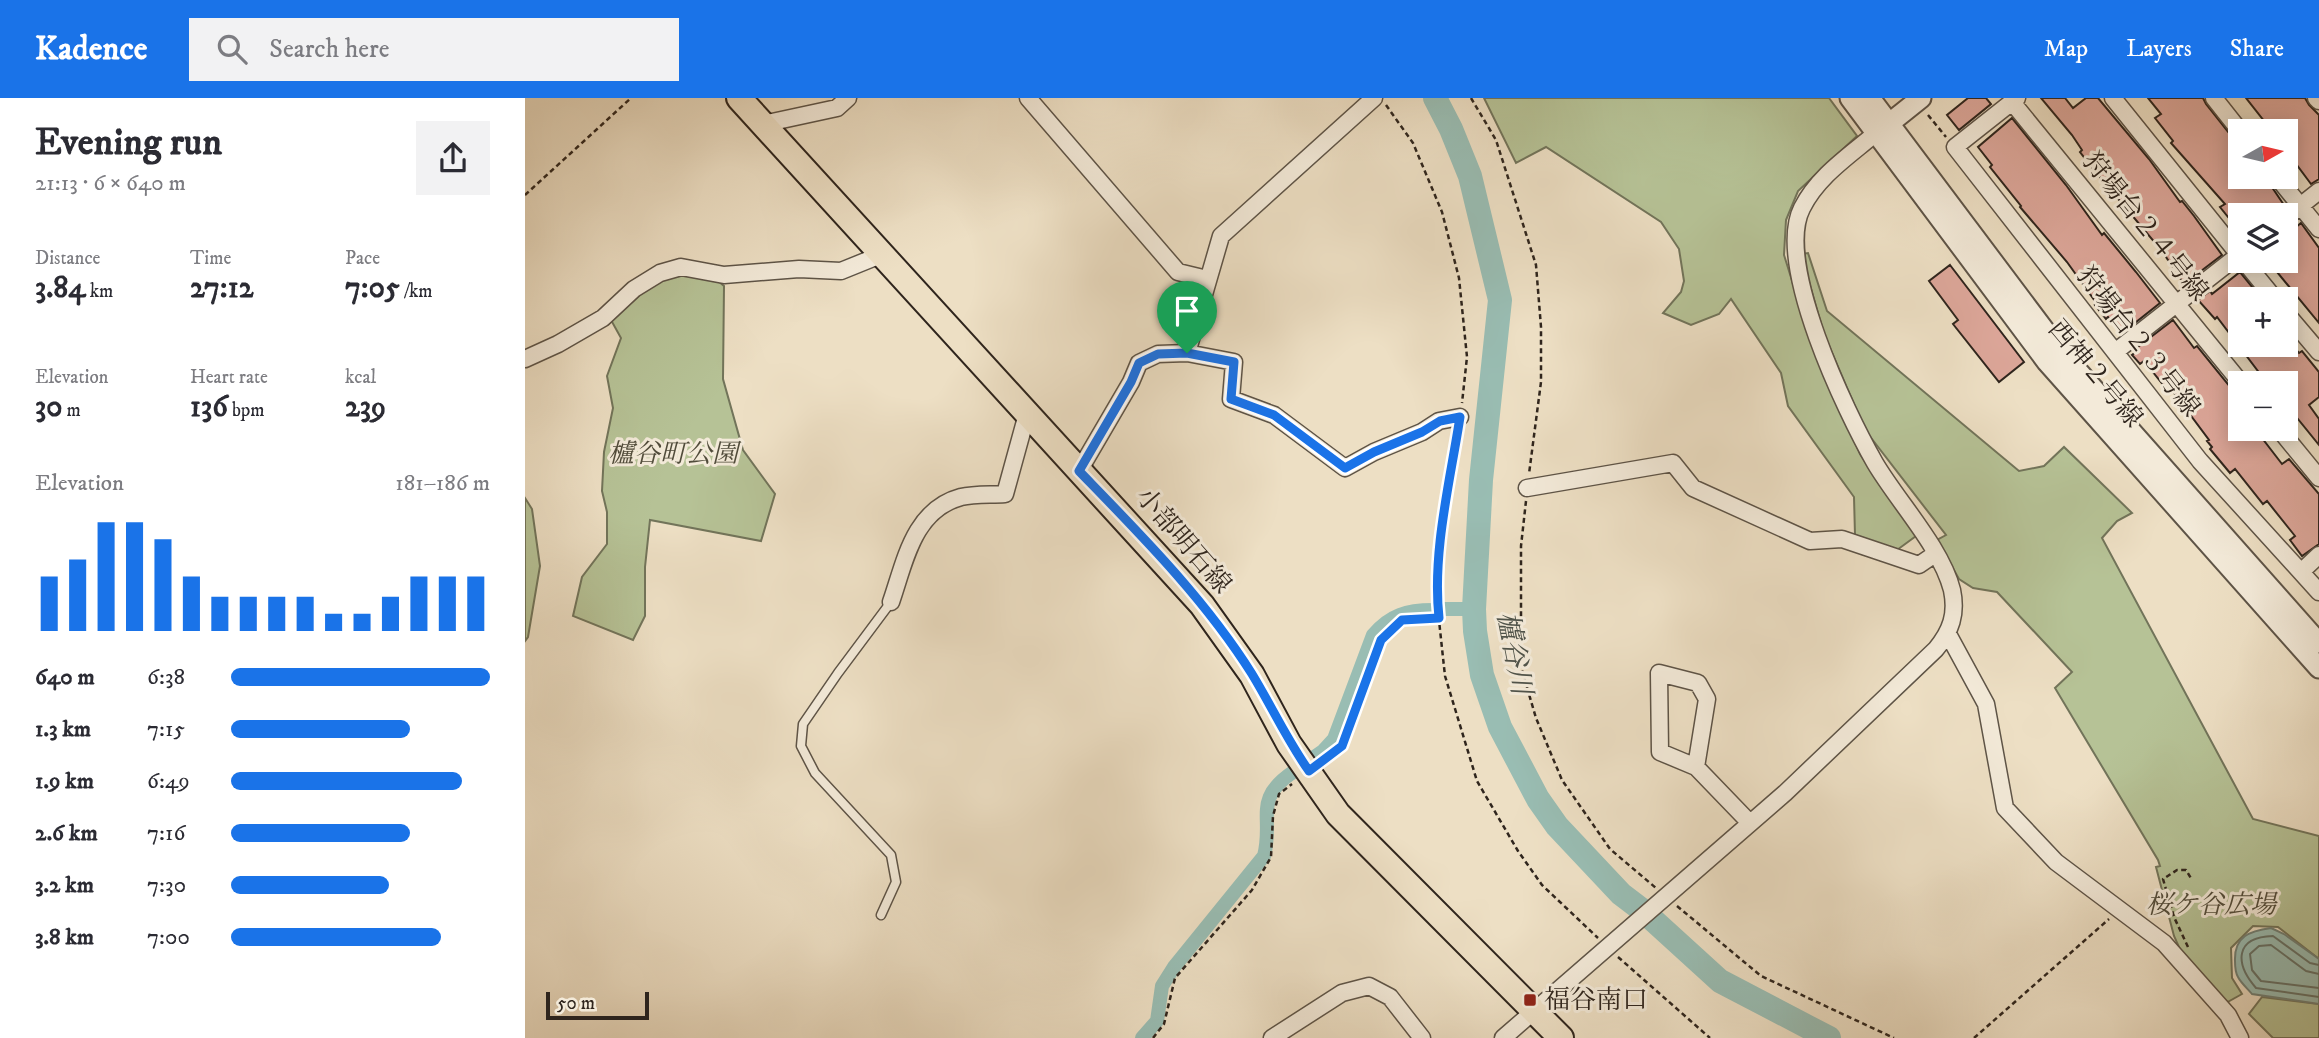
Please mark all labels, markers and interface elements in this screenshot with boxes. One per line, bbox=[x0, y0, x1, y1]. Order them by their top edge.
search box bbox=[189, 18, 679, 81]
text: Kadence bbox=[35, 29, 147, 70]
icon: search bbox=[213, 30, 251, 68]
text: Search here bbox=[269, 33, 390, 66]
text: Map bbox=[2044, 34, 2088, 64]
text: Layers bbox=[2126, 34, 2192, 64]
text: Share bbox=[2230, 34, 2284, 64]
text: Evening run bbox=[35, 119, 222, 167]
north arrow bbox=[2228, 119, 2298, 189]
map controls bbox=[2228, 119, 2298, 441]
button: share bbox=[416, 121, 490, 195]
street label: 狩場台２４号線 bbox=[2075, 146, 2215, 308]
text: 21:13 · 6 × 640 m bbox=[35, 169, 186, 198]
button: layers bbox=[2228, 203, 2298, 273]
text: Distance bbox=[35, 247, 100, 270]
text: Time bbox=[190, 247, 231, 270]
text: Pace bbox=[345, 247, 380, 270]
street label: 狩場台２３号線 bbox=[2069, 260, 2207, 424]
text: 3.84 bbox=[35, 270, 86, 307]
text: 27:12 bbox=[190, 270, 253, 307]
text: 7:05 bbox=[345, 270, 400, 307]
text: km bbox=[86, 280, 113, 303]
text: /km bbox=[400, 280, 433, 303]
pin bbox=[1157, 281, 1217, 353]
button: + bbox=[2228, 287, 2298, 357]
icon: arrive bbox=[1168, 292, 1206, 330]
street label: 西神２号線 bbox=[2041, 314, 2149, 434]
text: Elevation bbox=[35, 366, 109, 389]
text: Heart rate bbox=[190, 366, 268, 389]
text: kcal bbox=[345, 366, 376, 389]
button: − bbox=[2228, 371, 2298, 441]
text: 30 bbox=[35, 389, 62, 426]
text: 136 bbox=[190, 389, 228, 426]
text: 239 bbox=[345, 389, 386, 426]
text: m bbox=[62, 399, 81, 422]
text: bpm bbox=[228, 399, 265, 422]
park label: 櫨谷町公園 bbox=[608, 438, 742, 471]
text: Elevation bbox=[35, 469, 124, 498]
text: 181–186 m bbox=[395, 469, 490, 498]
street label: 小部明石線 bbox=[1128, 481, 1238, 601]
water label: 櫨谷川 bbox=[1489, 608, 1540, 701]
text: 640 m bbox=[35, 663, 95, 692]
text: 6:38 bbox=[147, 663, 185, 692]
text: 1.3 km bbox=[35, 715, 91, 744]
text: 7:15 bbox=[147, 715, 185, 744]
text: 1.9 km bbox=[35, 767, 94, 796]
text: 6:49 bbox=[147, 767, 190, 796]
text: 2.6 km bbox=[35, 819, 98, 848]
text: 7:16 bbox=[147, 819, 185, 848]
text: 3.2 km bbox=[35, 871, 94, 900]
text: 7:30 bbox=[147, 871, 186, 900]
park label: 桜ケ谷広場 bbox=[2146, 889, 2278, 922]
text: 3.8 km bbox=[35, 923, 94, 952]
text: 7:00 bbox=[147, 923, 190, 952]
place label: 福谷南口 bbox=[1544, 984, 1648, 1017]
scale bar bbox=[546, 989, 649, 1021]
text: 50 m bbox=[557, 992, 595, 1015]
marker: 福谷南口 bbox=[1522, 992, 1538, 1008]

